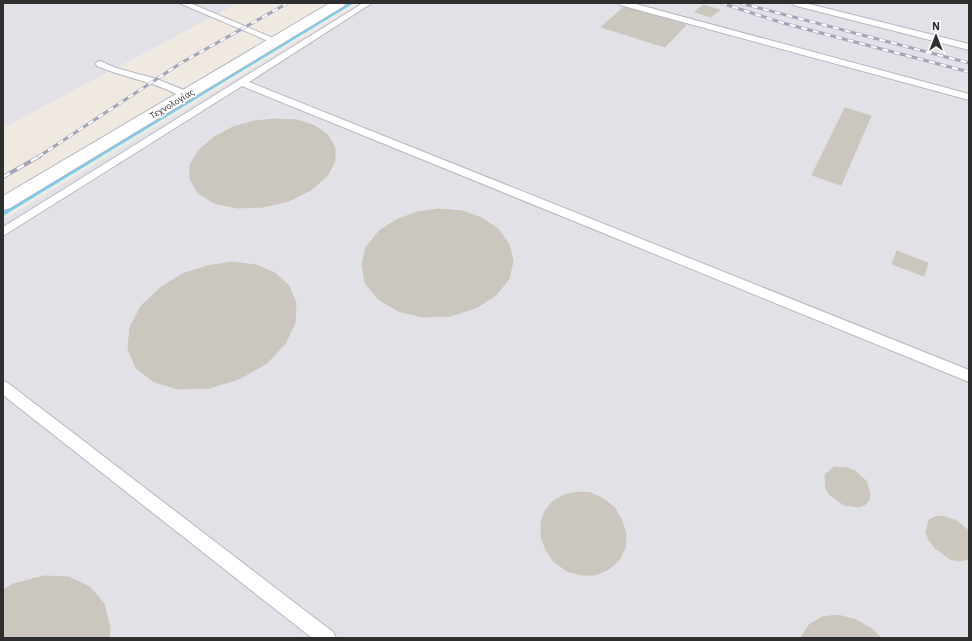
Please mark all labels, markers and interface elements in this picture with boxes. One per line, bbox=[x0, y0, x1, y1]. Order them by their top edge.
north arrow bbox=[916, 16, 956, 56]
text: N bbox=[932, 19, 940, 33]
street label: Τεχνολογίας bbox=[147, 86, 197, 121]

